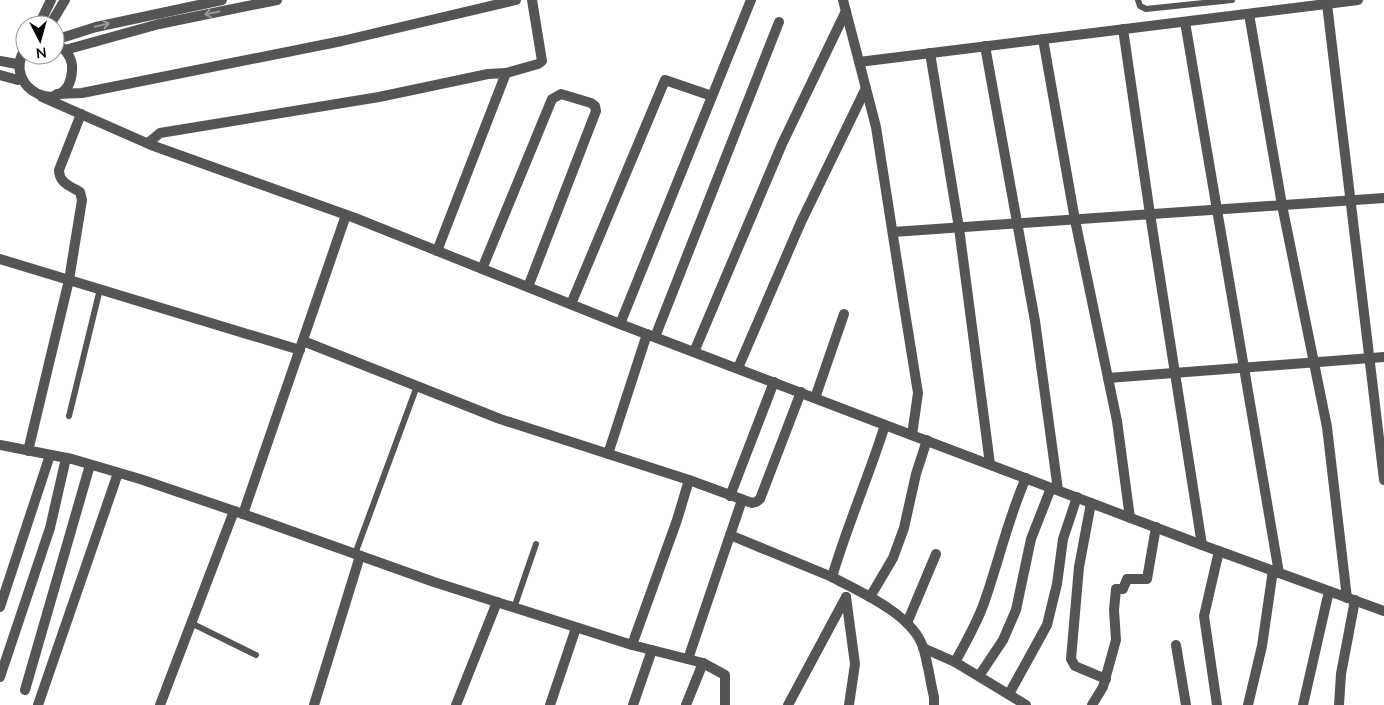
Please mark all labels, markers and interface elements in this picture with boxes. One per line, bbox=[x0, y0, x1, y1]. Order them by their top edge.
one-way arrow bbox=[205, 9, 221, 19]
north arrow bbox=[15, 15, 65, 65]
one-way arrow bbox=[93, 20, 109, 30]
text: N bbox=[35, 43, 48, 62]

